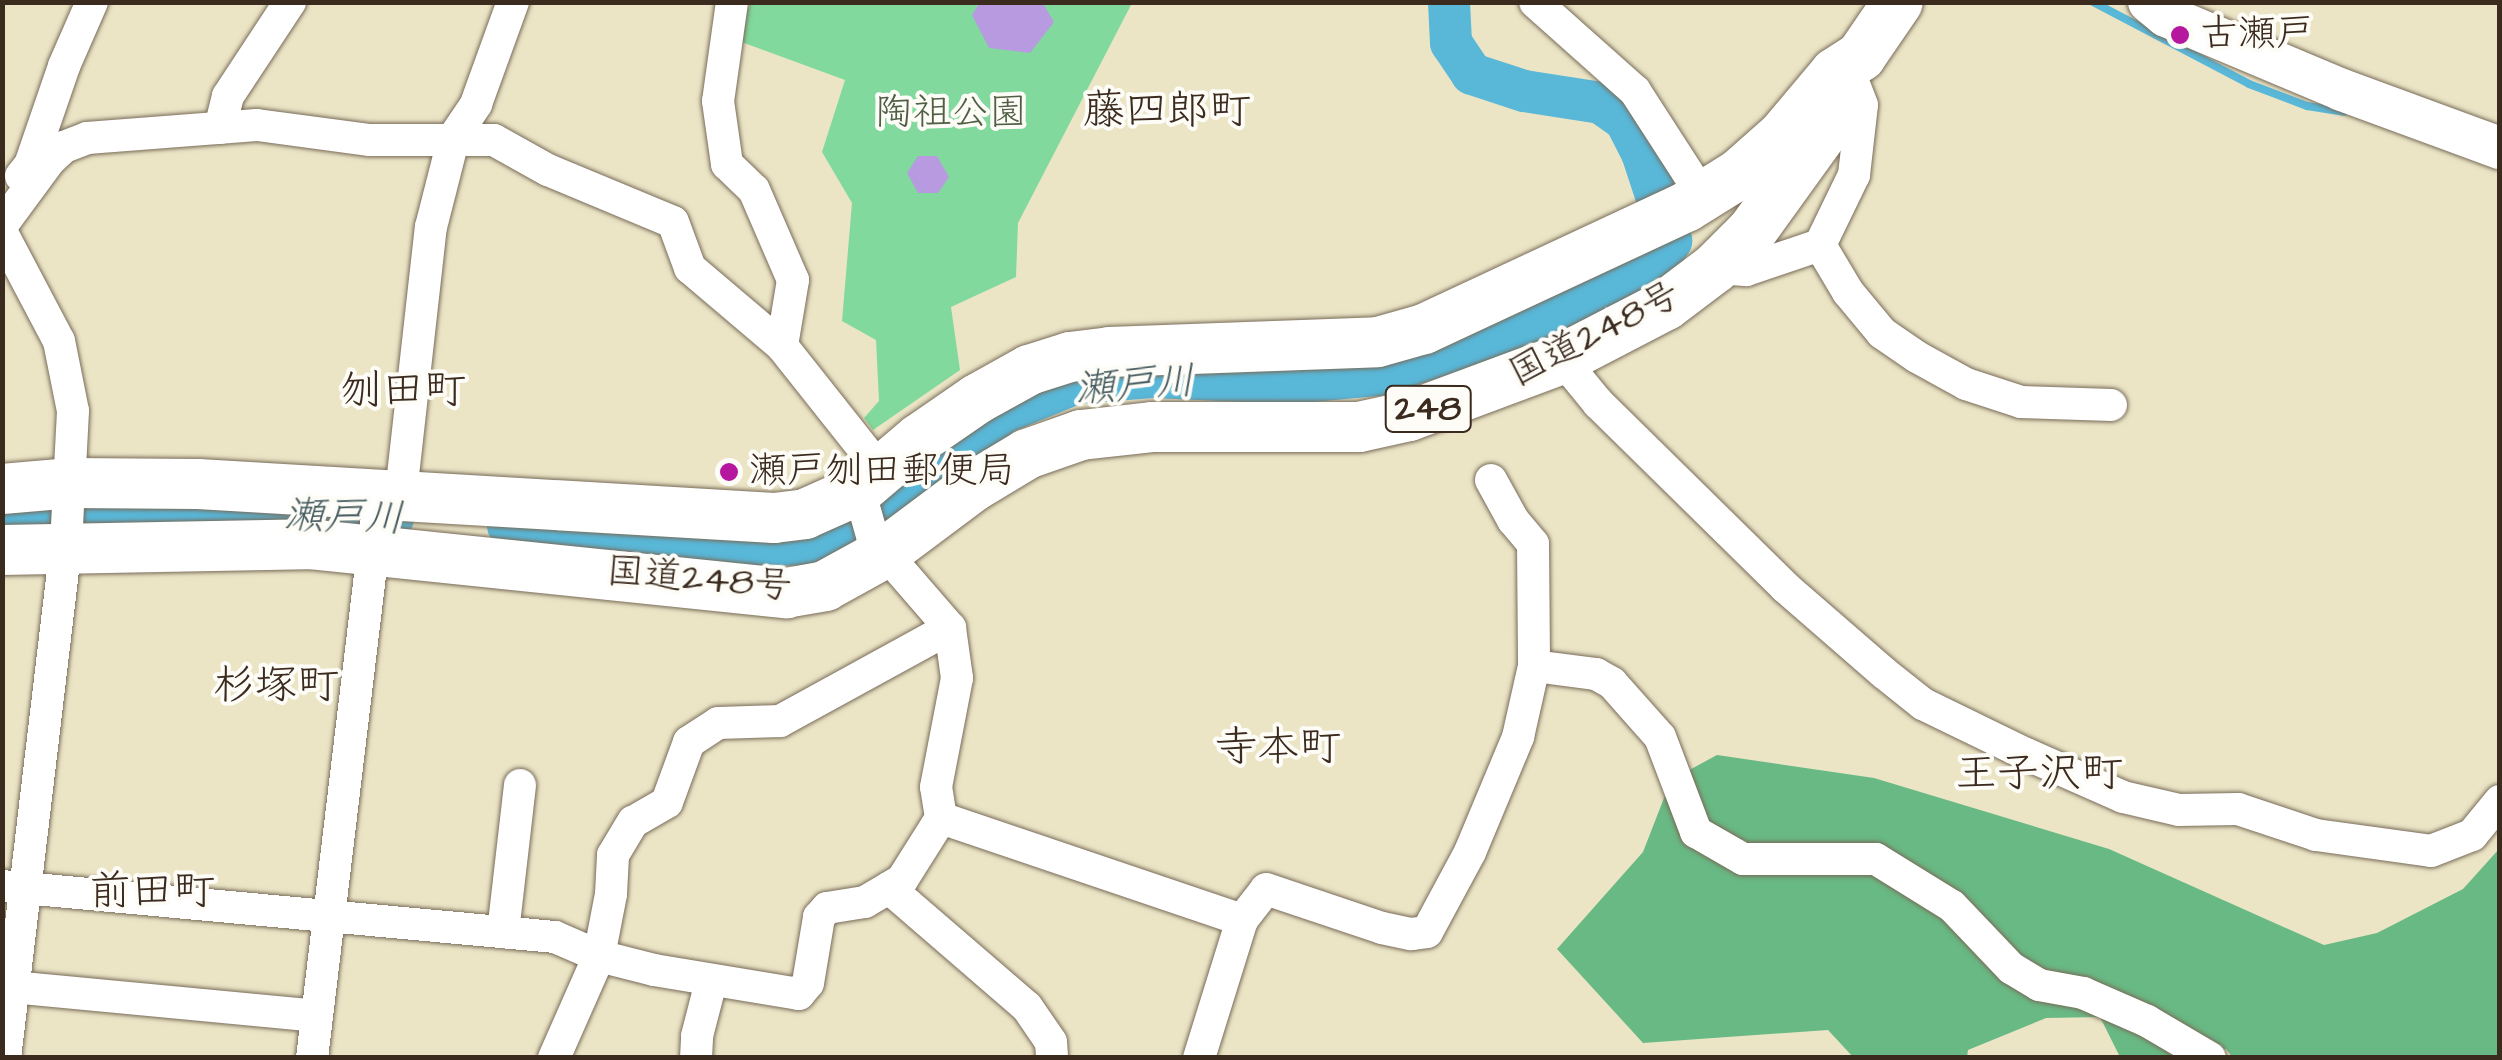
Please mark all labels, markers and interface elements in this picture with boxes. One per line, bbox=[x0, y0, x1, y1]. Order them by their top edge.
place label: 古瀬戸 bbox=[2200, 12, 2314, 58]
marker: 古瀬戸 bbox=[2169, 24, 2191, 46]
district label: 藤四郎町 bbox=[1083, 86, 1251, 136]
park label: 陶祖公園 bbox=[875, 91, 1027, 137]
street label: 国道248号 bbox=[1502, 272, 1688, 398]
water label: 瀬戸川 bbox=[1073, 358, 1197, 414]
district label: 刎田町 bbox=[340, 366, 466, 416]
road number: 248 bbox=[1383, 379, 1473, 439]
place label: 瀬戸刎田郵便局 bbox=[749, 449, 1015, 495]
marker: 瀬戸刎田郵便局 bbox=[718, 461, 740, 483]
water label: 瀬戸川 bbox=[283, 492, 405, 544]
street label: 国道248号 bbox=[604, 549, 794, 611]
district label: 杉塚町 bbox=[213, 661, 339, 711]
district label: 寺本町 bbox=[1215, 723, 1341, 773]
district label: 王子沢町 bbox=[1955, 749, 2123, 799]
district label: 前田町 bbox=[89, 867, 215, 917]

